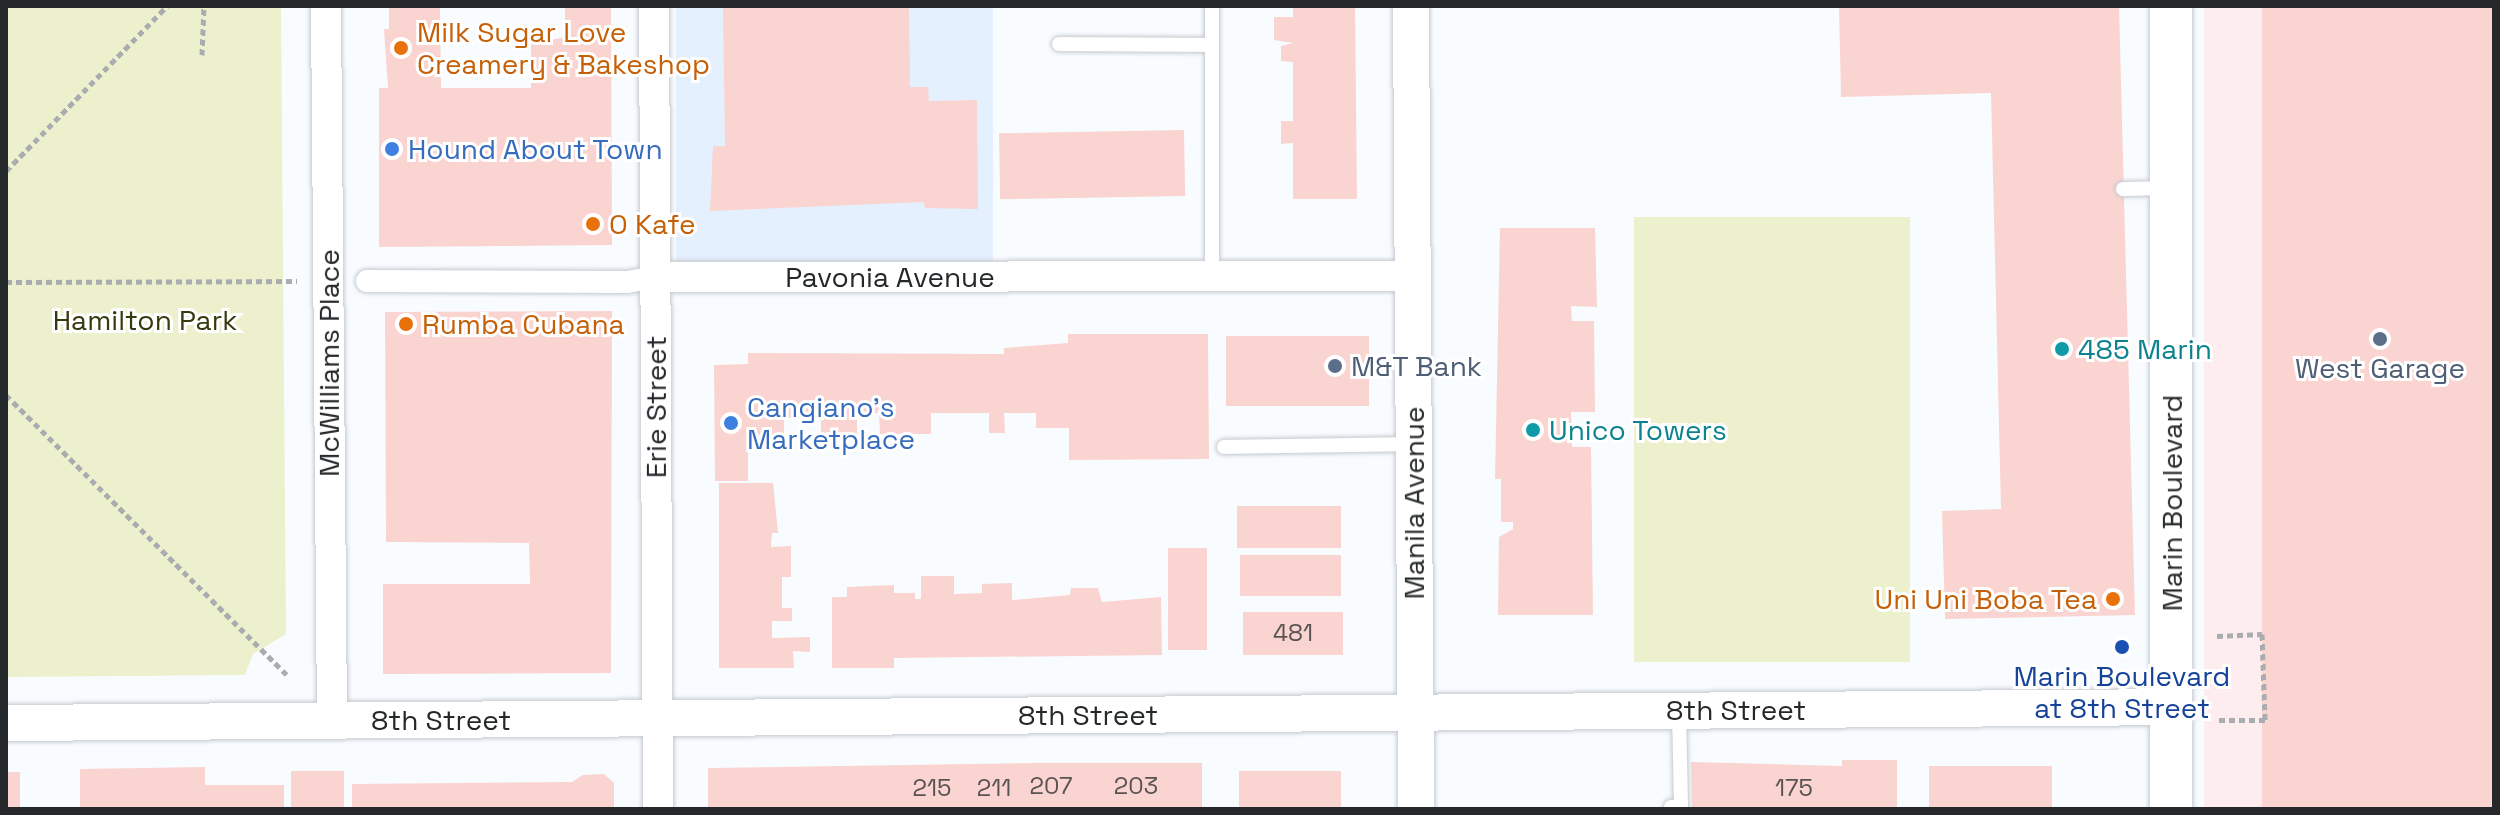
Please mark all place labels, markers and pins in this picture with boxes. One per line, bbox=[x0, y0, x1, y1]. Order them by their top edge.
place label: Milk Sugar Love Creamery & Bakeshop bbox=[417, 15, 710, 81]
marker: Milk Sugar Love Creamery & Bakeshop bbox=[392, 39, 410, 57]
place label: Hound About Town bbox=[408, 132, 664, 166]
marker: Hound About Town bbox=[383, 140, 401, 158]
place label: O Kafe bbox=[609, 207, 696, 241]
marker: O Kafe bbox=[584, 215, 602, 233]
place label: Rumba Cubana bbox=[422, 307, 625, 341]
marker: Rumba Cubana bbox=[397, 315, 415, 333]
marker: West Garage bbox=[2371, 330, 2389, 348]
place label: 485 Marin bbox=[2078, 332, 2212, 366]
marker: 485 Marin bbox=[2053, 340, 2071, 358]
place label: M&T Bank bbox=[1351, 349, 1483, 383]
place label: West Garage bbox=[2295, 351, 2465, 385]
marker: M&T Bank bbox=[1326, 357, 1344, 375]
place label: Cangiano's Marketplace bbox=[747, 390, 915, 456]
place label: Unico Towers bbox=[1549, 413, 1727, 447]
marker: Cangiano's Marketplace bbox=[722, 414, 740, 432]
marker: Unico Towers bbox=[1524, 421, 1542, 439]
place label: Uni Uni Boba Tea bbox=[1874, 582, 2097, 616]
marker: Uni Uni Boba Tea bbox=[2104, 590, 2122, 608]
marker: Marin Boulevard at 8th Street bbox=[2113, 638, 2131, 656]
place label: Marin Boulevard at 8th Street bbox=[2014, 659, 2230, 725]

